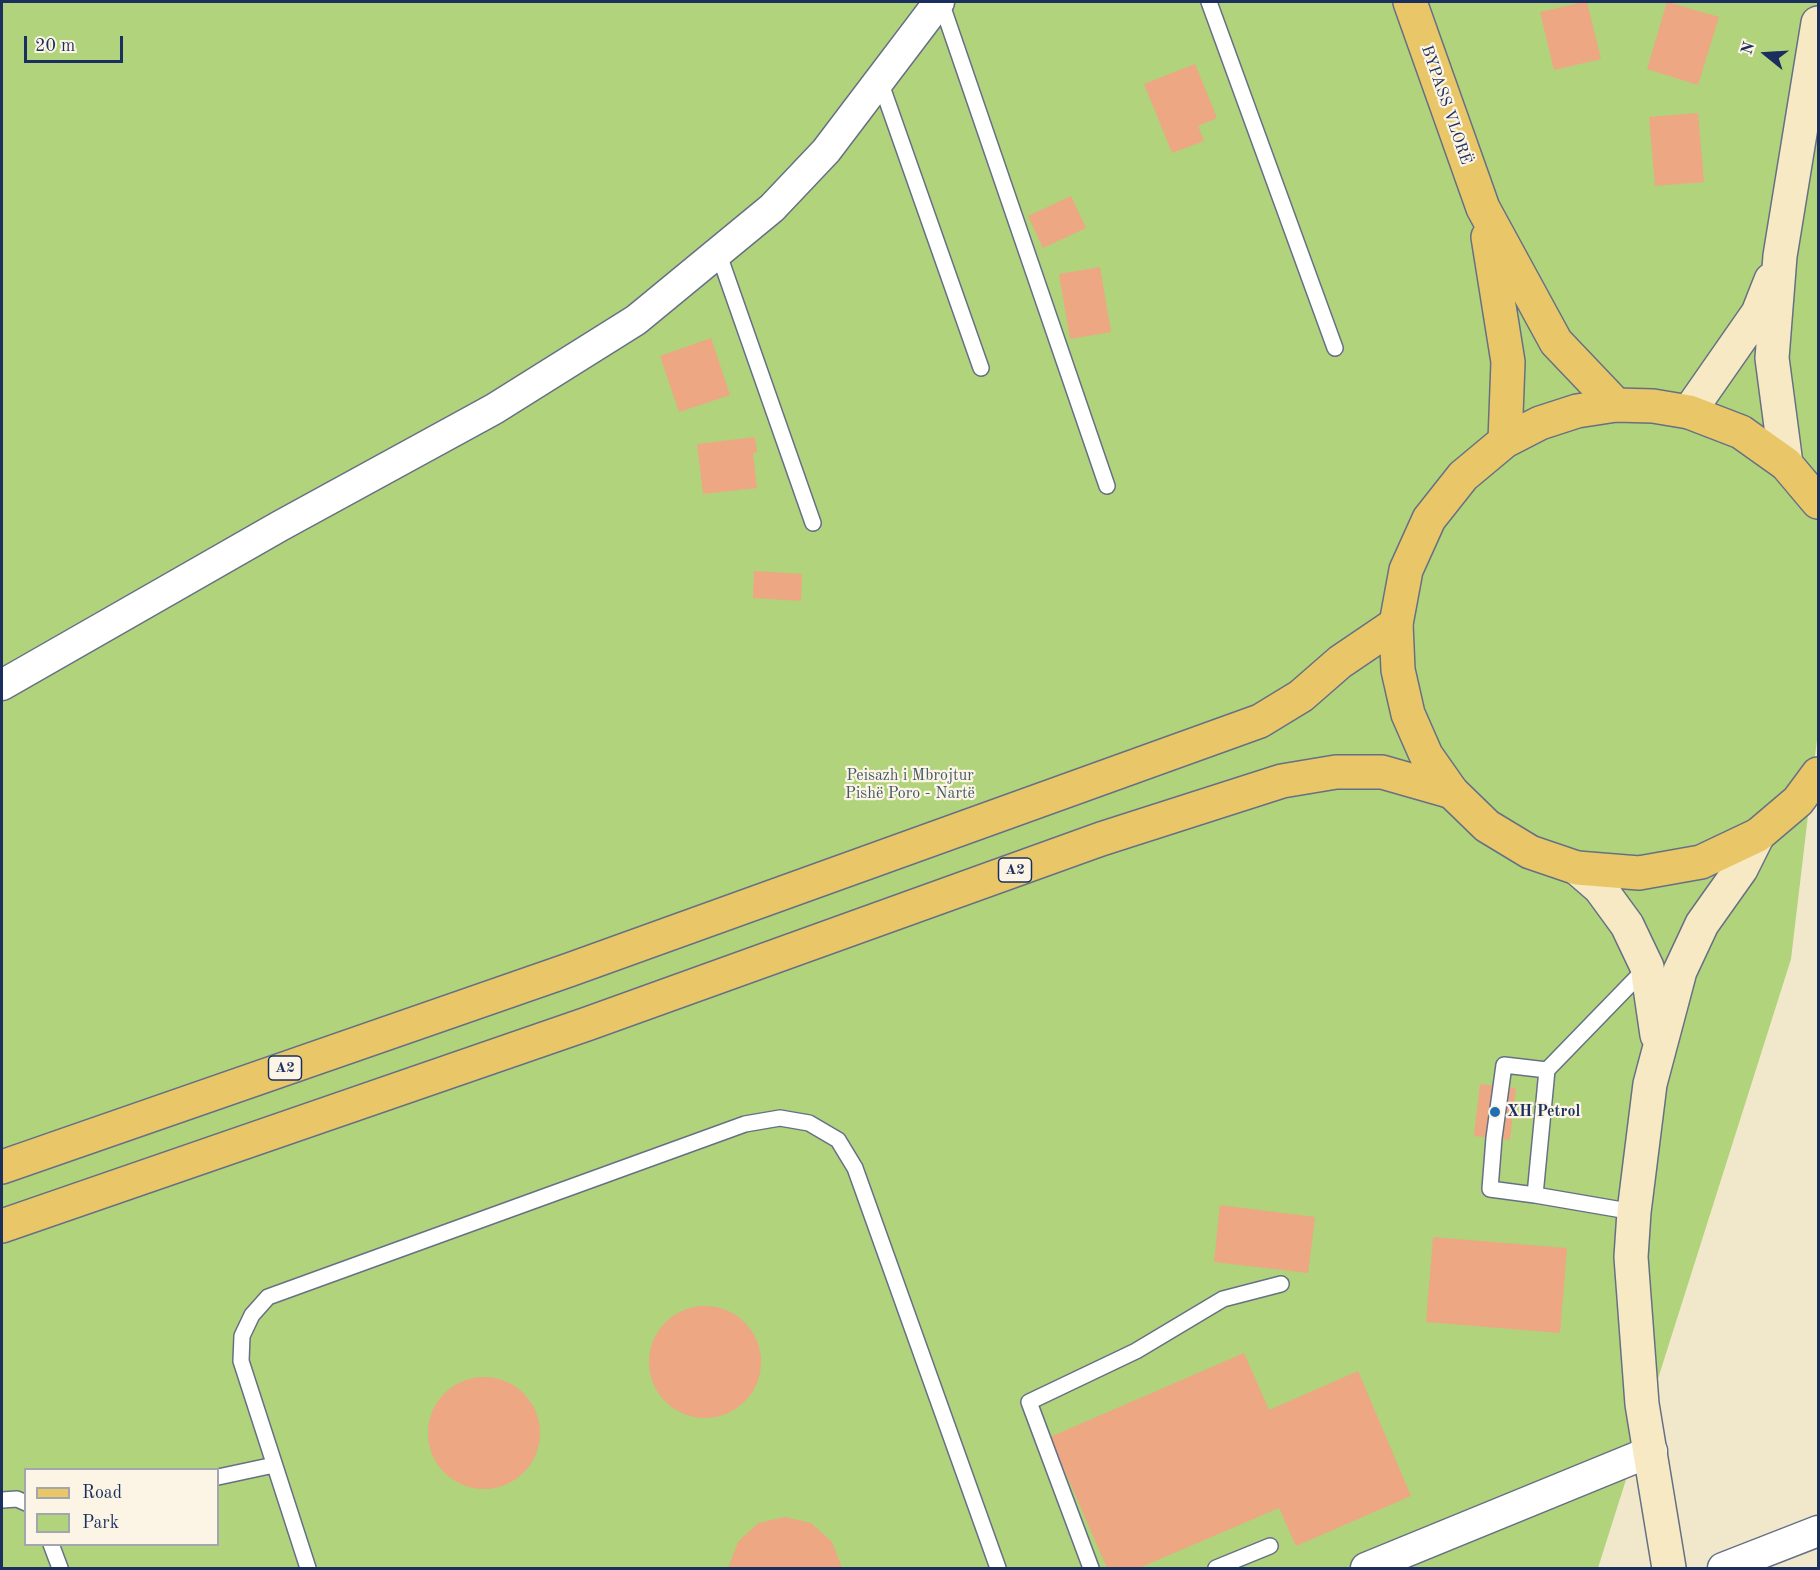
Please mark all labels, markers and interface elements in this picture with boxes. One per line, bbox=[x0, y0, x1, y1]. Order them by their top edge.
scale bar bbox=[27, 24, 126, 62]
north arrow bbox=[1736, 24, 1796, 84]
text: 20 m bbox=[35, 37, 75, 55]
text: N bbox=[1739, 40, 1758, 57]
street label: BYPASS VLORË bbox=[1417, 43, 1475, 167]
park label: Peisazh i Mbrojtur Pishë Poro - Nartë bbox=[845, 766, 975, 804]
road number: A2 bbox=[998, 858, 1032, 882]
road number: A2 bbox=[268, 1056, 302, 1080]
place label: XH Petrol bbox=[1507, 1102, 1580, 1122]
marker: XH Petrol bbox=[1488, 1105, 1502, 1119]
legend bbox=[24, 1468, 219, 1546]
text: Road bbox=[82, 1484, 122, 1502]
text: Park bbox=[82, 1514, 119, 1532]

